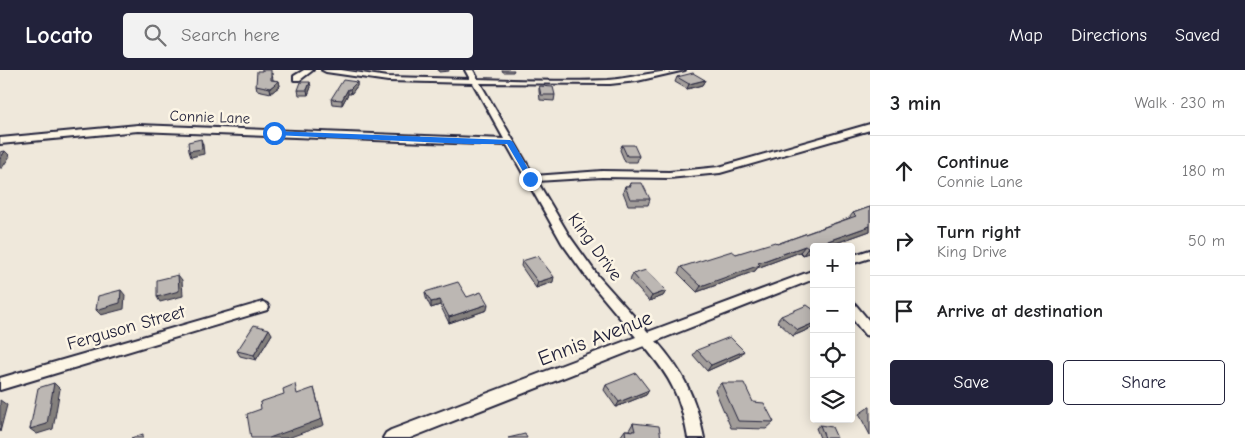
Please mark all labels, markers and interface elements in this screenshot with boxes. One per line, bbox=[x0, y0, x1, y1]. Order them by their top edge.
search box bbox=[123, 13, 473, 58]
text: Locato bbox=[25, 21, 93, 49]
icon: search bbox=[141, 21, 169, 49]
text: Search here bbox=[181, 24, 280, 46]
text: Map bbox=[1009, 25, 1043, 46]
text: Directions bbox=[1071, 25, 1147, 46]
text: Saved bbox=[1175, 25, 1220, 46]
text: 3 min bbox=[890, 91, 941, 115]
text: Walk · 230 m bbox=[1134, 94, 1225, 112]
street label: Connie Lane bbox=[169, 107, 251, 127]
route start bbox=[263, 122, 286, 145]
text: Continue bbox=[937, 151, 1009, 173]
icon: ahead bbox=[890, 157, 918, 185]
text: 180 m bbox=[1182, 162, 1225, 180]
route end bbox=[519, 168, 542, 191]
text: Connie Lane bbox=[937, 173, 1023, 191]
street label: King Drive bbox=[563, 209, 627, 285]
text: Turn right bbox=[937, 221, 1021, 243]
icon: right bbox=[890, 227, 918, 255]
text: 50 m bbox=[1188, 232, 1225, 250]
map controls bbox=[810, 243, 855, 423]
button: + bbox=[810, 243, 855, 288]
text: King Drive bbox=[937, 243, 1007, 261]
button: − bbox=[810, 288, 855, 333]
icon: arrive bbox=[890, 297, 918, 325]
text: Arrive at destination bbox=[937, 300, 1103, 322]
street label: Ferguson Street bbox=[65, 301, 188, 355]
street label: Ennis Avenue bbox=[535, 305, 655, 371]
button: locate bbox=[810, 333, 855, 378]
button: Save bbox=[890, 360, 1053, 405]
button: Share bbox=[1063, 360, 1225, 405]
button: layers bbox=[810, 378, 855, 423]

